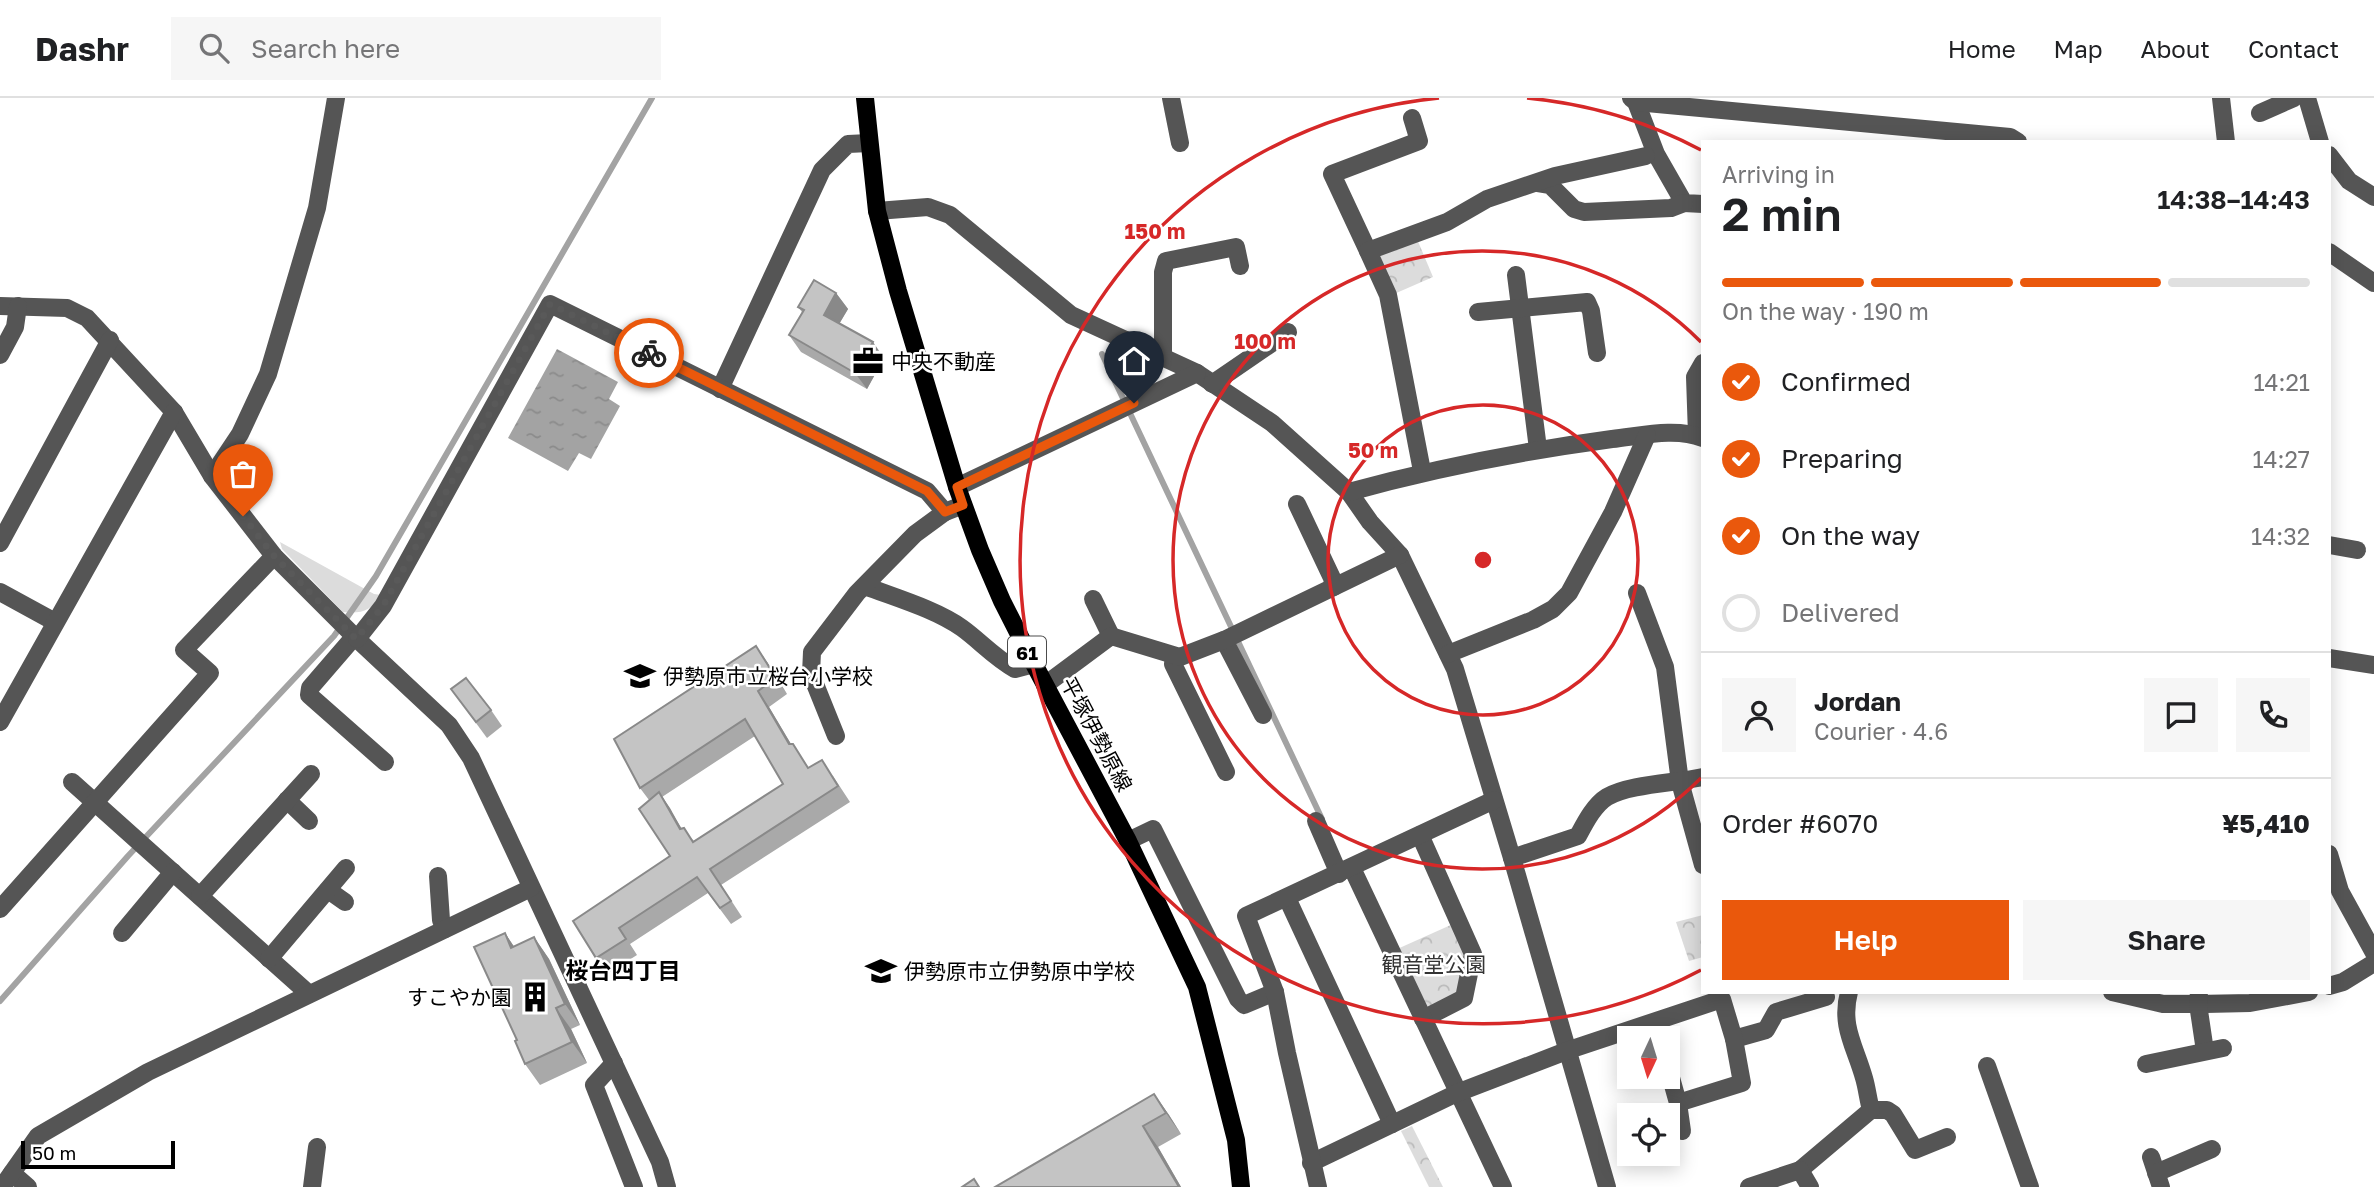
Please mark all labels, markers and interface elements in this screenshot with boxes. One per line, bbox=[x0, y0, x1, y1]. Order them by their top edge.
search box bbox=[171, 17, 661, 80]
text: Dashr bbox=[35, 29, 129, 68]
icon: search bbox=[195, 29, 233, 67]
text: Search here bbox=[251, 33, 400, 64]
text: Home bbox=[1948, 34, 2016, 63]
text: Map bbox=[2054, 34, 2103, 63]
text: About bbox=[2141, 34, 2210, 63]
text: Contact bbox=[2248, 34, 2339, 63]
text: Arriving in bbox=[1722, 160, 1835, 188]
text: 14:38–14:43 bbox=[2157, 184, 2310, 215]
text: 2 min bbox=[1722, 186, 1842, 241]
text: 150 m bbox=[1125, 218, 1185, 244]
text: On the way · 190 m bbox=[1722, 297, 1929, 325]
courier bbox=[614, 318, 684, 388]
text: 100 m bbox=[1234, 328, 1296, 354]
pin bbox=[1104, 331, 1164, 403]
icon: bike bbox=[630, 334, 668, 372]
icon: home bbox=[1115, 342, 1153, 380]
office icon: 中央不動産 bbox=[851, 344, 885, 378]
place label: 中央不動産 bbox=[891, 348, 996, 374]
icon: check bbox=[1722, 363, 1760, 401]
text: Confirmed bbox=[1781, 366, 1911, 397]
text: 14:21 bbox=[2253, 368, 2310, 396]
text: 50 m bbox=[1348, 437, 1398, 463]
icon: check bbox=[1722, 440, 1760, 478]
text: Preparing bbox=[1781, 443, 1903, 474]
pin bbox=[213, 444, 273, 516]
text: 14:27 bbox=[2252, 445, 2310, 473]
icon: bag bbox=[224, 455, 262, 493]
icon: check bbox=[1722, 517, 1760, 555]
text: On the way bbox=[1781, 520, 1920, 551]
text: 14:32 bbox=[2251, 522, 2310, 550]
centre of rings bbox=[1471, 548, 1495, 572]
text: Delivered bbox=[1781, 597, 1900, 628]
road number: 61 bbox=[1008, 636, 1046, 667]
school or university icon: 伊勢原市立桜台小学校 bbox=[623, 659, 657, 693]
place label: 伊勢原市立桜台小学校 bbox=[663, 663, 873, 689]
street label: 平塚伊勢原線 bbox=[1056, 672, 1138, 796]
button: person bbox=[1722, 678, 1796, 752]
button: chat bbox=[2144, 678, 2218, 752]
button: phone bbox=[2236, 678, 2310, 752]
text: Jordan bbox=[1814, 686, 1901, 717]
text: Courier · 4.6 bbox=[1814, 717, 1948, 745]
text: Order #6070 bbox=[1722, 808, 1878, 839]
text: ¥5,410 bbox=[2222, 808, 2310, 839]
button: Help bbox=[1722, 900, 2009, 980]
button: Share bbox=[2023, 900, 2310, 980]
park label: 観音堂公園 bbox=[1382, 951, 1487, 977]
school or university icon: 伊勢原市立伊勢原中学校 bbox=[864, 954, 898, 988]
district label: 桜台四丁目 bbox=[566, 956, 681, 984]
place label: 伊勢原市立伊勢原中学校 bbox=[904, 958, 1135, 984]
building icon: すこやか園 bbox=[518, 980, 552, 1014]
place label: すこやか園 bbox=[407, 984, 512, 1010]
north arrow bbox=[1617, 1026, 1680, 1088]
map controls bbox=[1617, 1026, 1680, 1166]
button: locate bbox=[1617, 1103, 1680, 1166]
scale bar bbox=[21, 1138, 175, 1170]
text: 50 m bbox=[32, 1141, 76, 1164]

